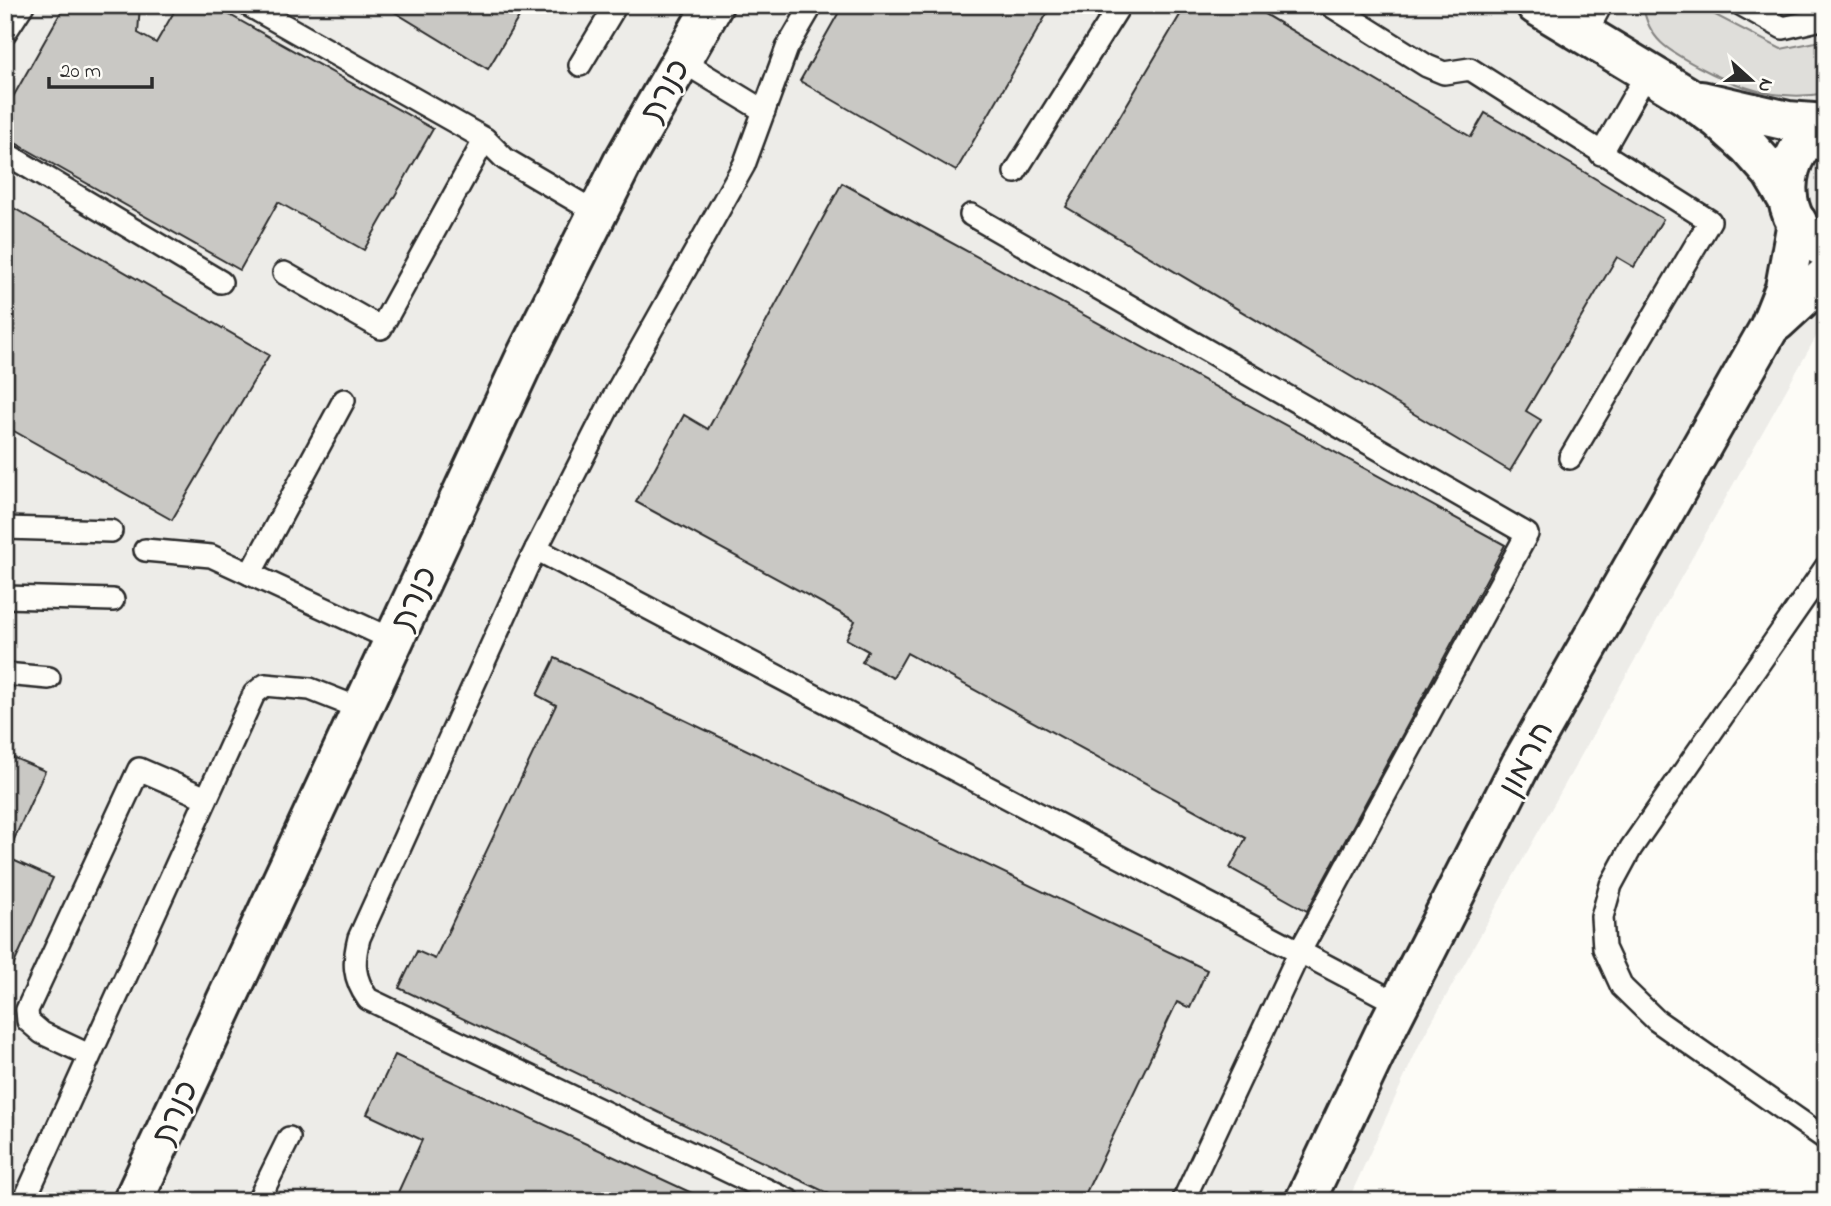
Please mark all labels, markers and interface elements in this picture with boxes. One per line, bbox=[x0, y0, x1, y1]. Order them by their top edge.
scale bar bbox=[49, 46, 152, 90]
north arrow bbox=[1716, 46, 1786, 116]
street label: כנרת bbox=[630, 51, 704, 132]
text: 20 m bbox=[60, 57, 101, 87]
text: N bbox=[1750, 74, 1779, 96]
street label: כנרת bbox=[381, 559, 452, 640]
street label: חרמון bbox=[1489, 713, 1568, 806]
street label: כנרת bbox=[142, 1073, 213, 1154]

